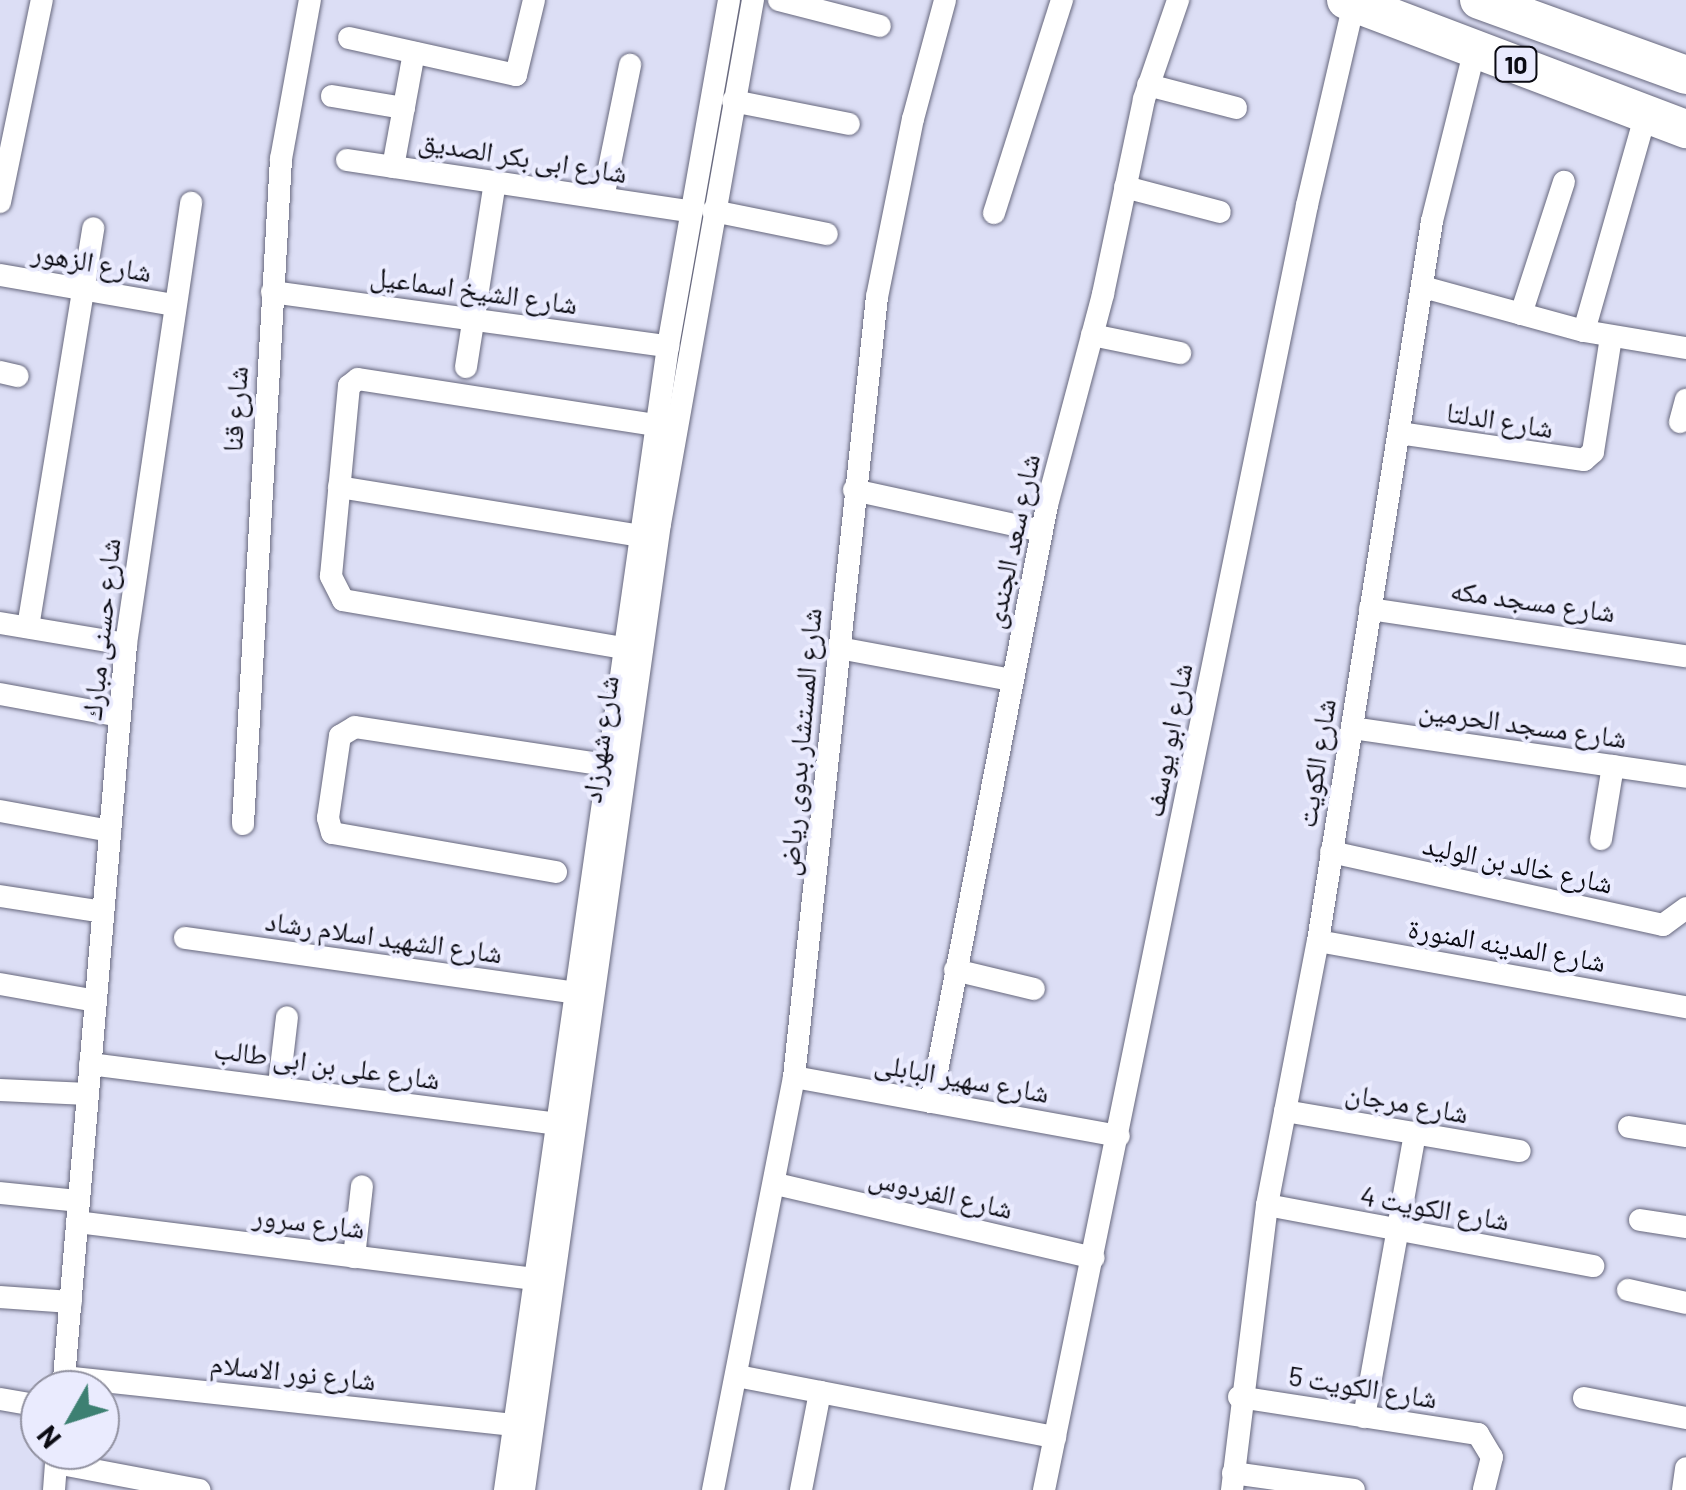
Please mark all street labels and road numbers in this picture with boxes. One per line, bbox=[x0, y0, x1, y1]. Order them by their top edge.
road number: 10 bbox=[1494, 44, 1538, 84]
street label: شارع ابى بكر الصديق bbox=[416, 123, 630, 189]
street label: شارع الزهور bbox=[30, 234, 154, 288]
street label: شارع الشيخ اسماعيل bbox=[368, 258, 580, 320]
street label: شارع قنا bbox=[214, 365, 254, 453]
street label: شارع الدلتا bbox=[1444, 394, 1556, 444]
street label: شارع سعد الجندى bbox=[976, 451, 1046, 631]
street label: شارع حسنى مبارك bbox=[74, 536, 126, 722]
street label: شارع مسجد مكه bbox=[1448, 572, 1618, 628]
street label: شارع المستشار بدوى رياض bbox=[771, 607, 827, 877]
street label: شارع ابو يوسف bbox=[1136, 660, 1198, 820]
street label: شارع شهرزاد bbox=[573, 673, 625, 805]
street label: شارع مسجد الحرمين bbox=[1417, 692, 1629, 754]
street label: شارع الكويت bbox=[1288, 696, 1342, 830]
street label: شارع خالد بن الوليد bbox=[1420, 826, 1616, 900]
street label: شارع الشهيد اسلام رشاد bbox=[263, 903, 505, 969]
street label: شارع المدينه المنورة bbox=[1406, 910, 1608, 978]
street label: شارع على بن ابى طالب bbox=[212, 1031, 442, 1095]
street label: شارع سهير البابلى bbox=[872, 1045, 1052, 1109]
street label: شارع مرجان bbox=[1343, 1075, 1471, 1129]
street label: شارع الفردوس bbox=[866, 1159, 1016, 1225]
street label: شارع الكويت 4 bbox=[1358, 1177, 1512, 1237]
street label: شارع سرور bbox=[251, 1197, 367, 1245]
street label: شارع نور الاسلام bbox=[208, 1346, 378, 1396]
street label: شارع الكويت 5 bbox=[1286, 1358, 1440, 1414]

